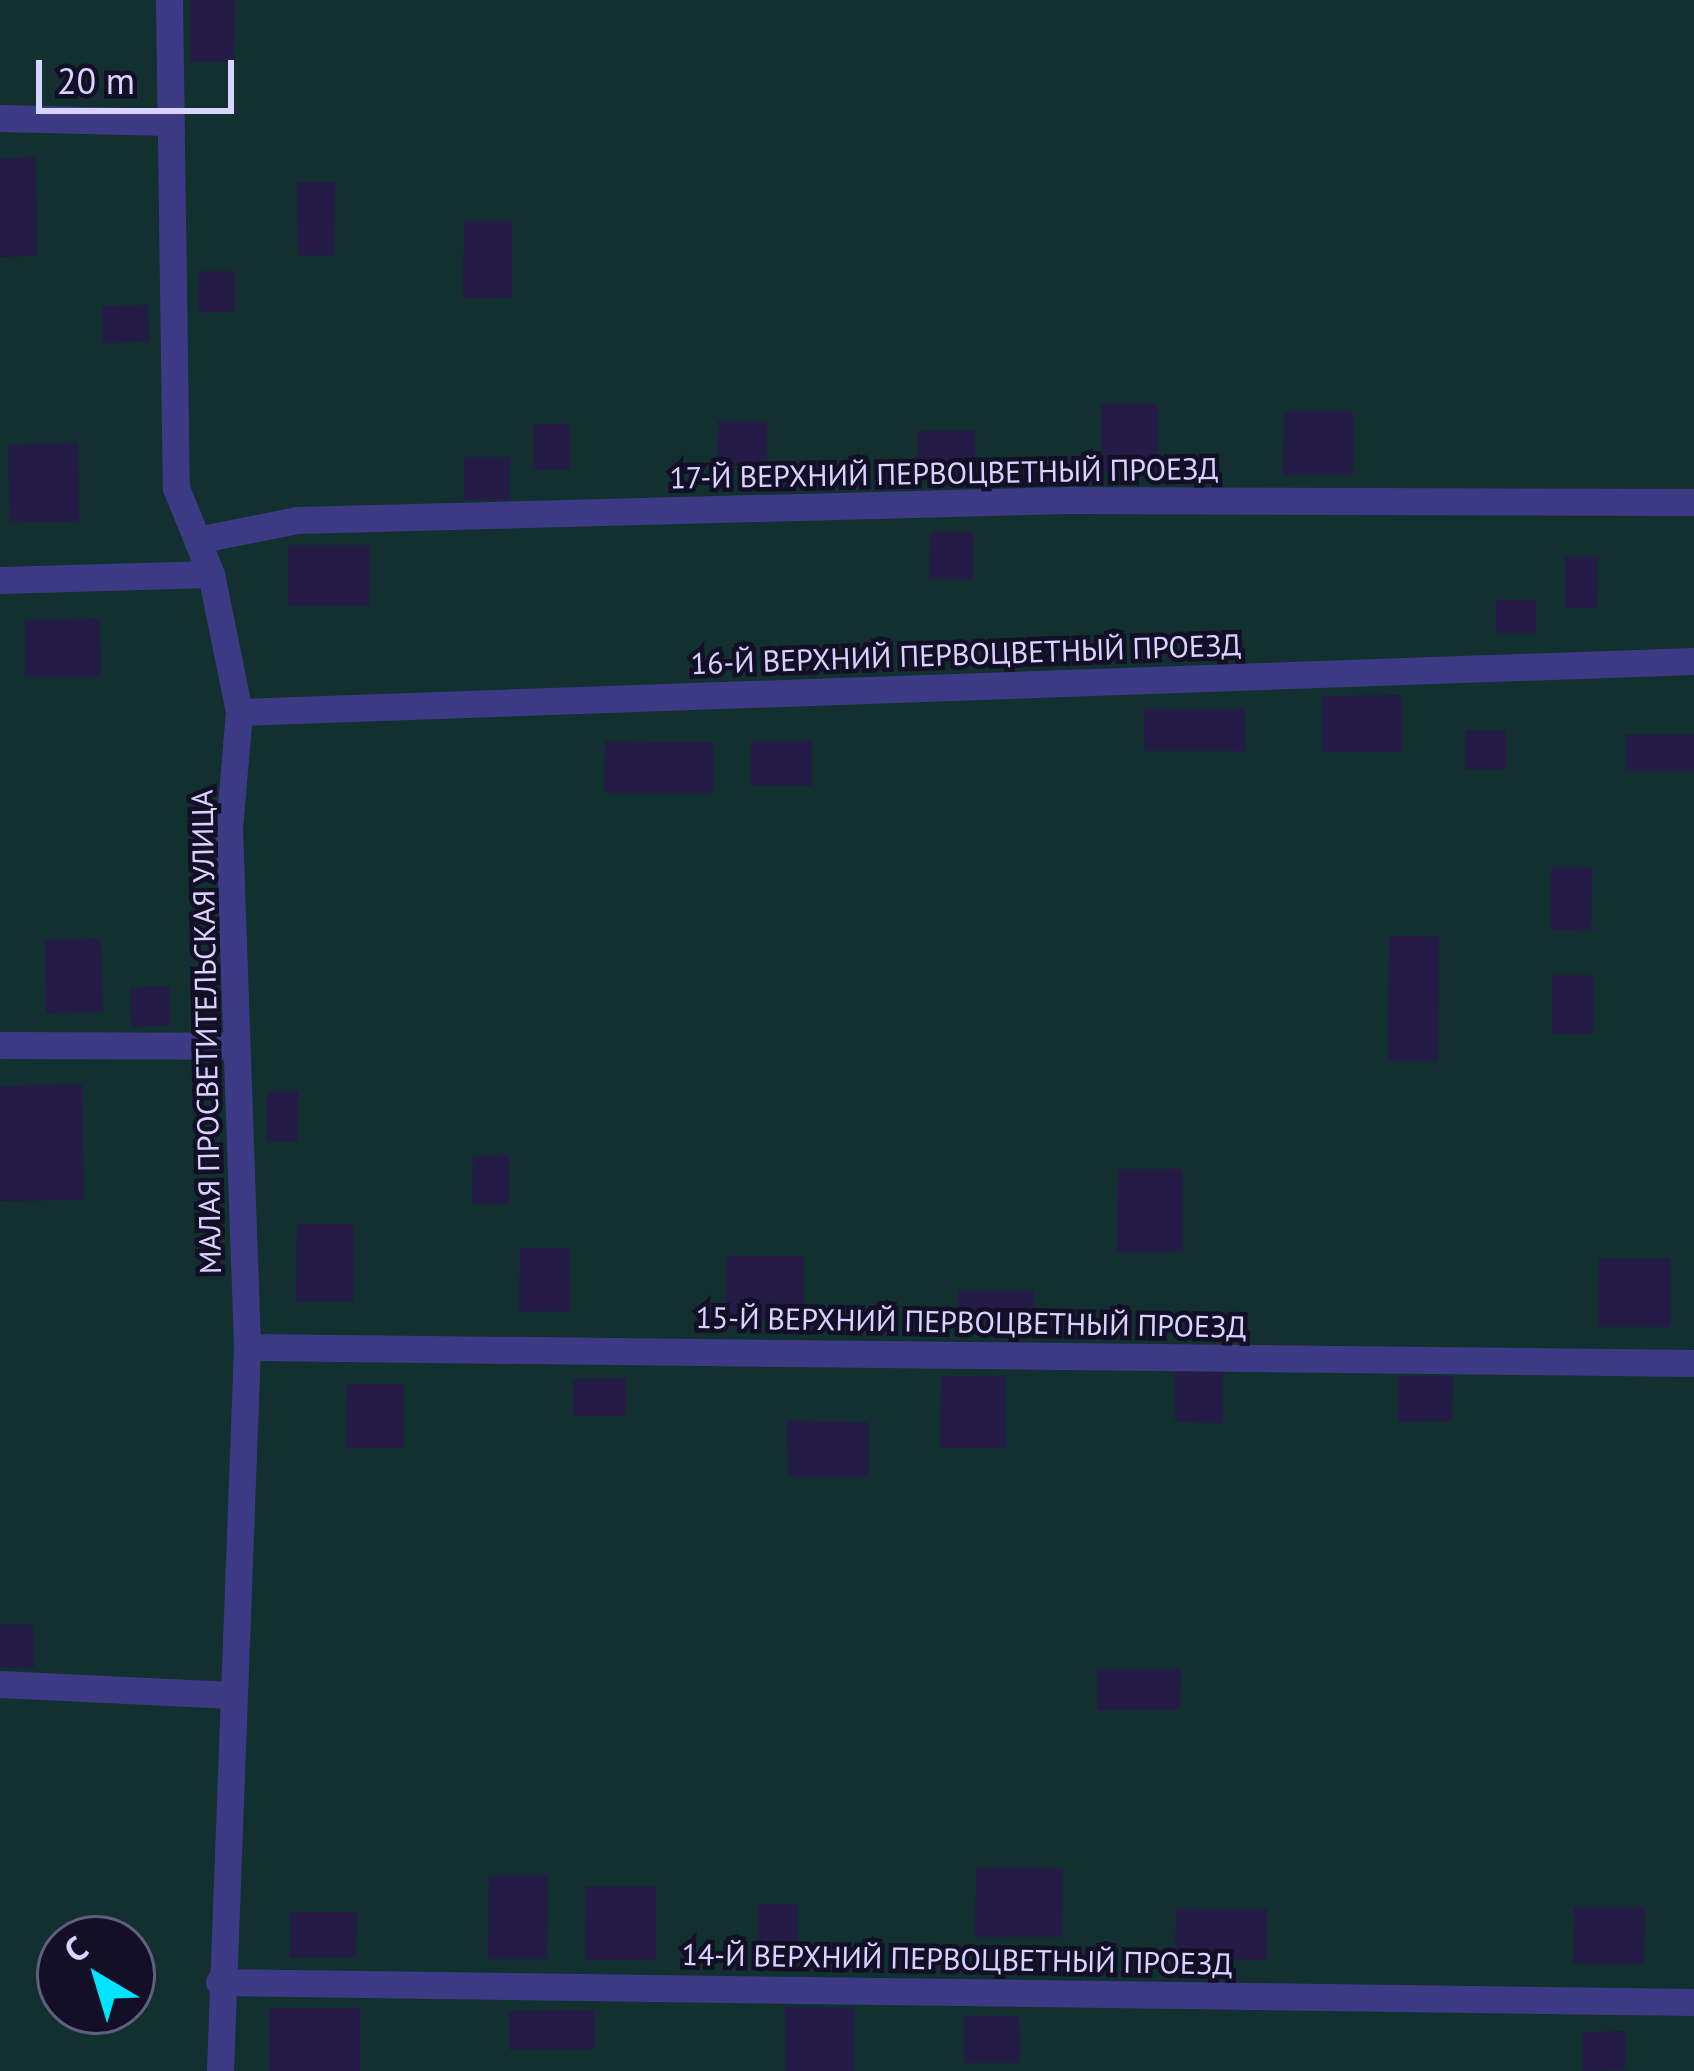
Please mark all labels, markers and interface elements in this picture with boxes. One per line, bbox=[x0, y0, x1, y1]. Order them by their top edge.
scale bar bbox=[42, 36, 240, 110]
text: 20 m bbox=[57, 57, 135, 104]
street label: 17-Й ВЕРХНИЙ ПЕРВОЦВЕТНЫЙ ПРОЕЗД bbox=[669, 450, 1219, 496]
street label: 16-Й ВЕРХНИЙ ПЕРВОЦВЕТНЫЙ ПРОЕЗД bbox=[690, 626, 1242, 682]
street label: МАЛАЯ ПРОСВЕТИТЕЛЬСКАЯ УЛИЦА bbox=[184, 789, 228, 1275]
street label: 15-Й ВЕРХНИЙ ПЕРВОЦВЕТНЫЙ ПРОЕЗД bbox=[695, 1299, 1247, 1345]
north arrow bbox=[36, 1915, 156, 2035]
text: С bbox=[55, 1926, 96, 1971]
street label: 14-Й ВЕРХНИЙ ПЕРВОЦВЕТНЫЙ ПРОЕЗД bbox=[681, 1936, 1233, 1982]

